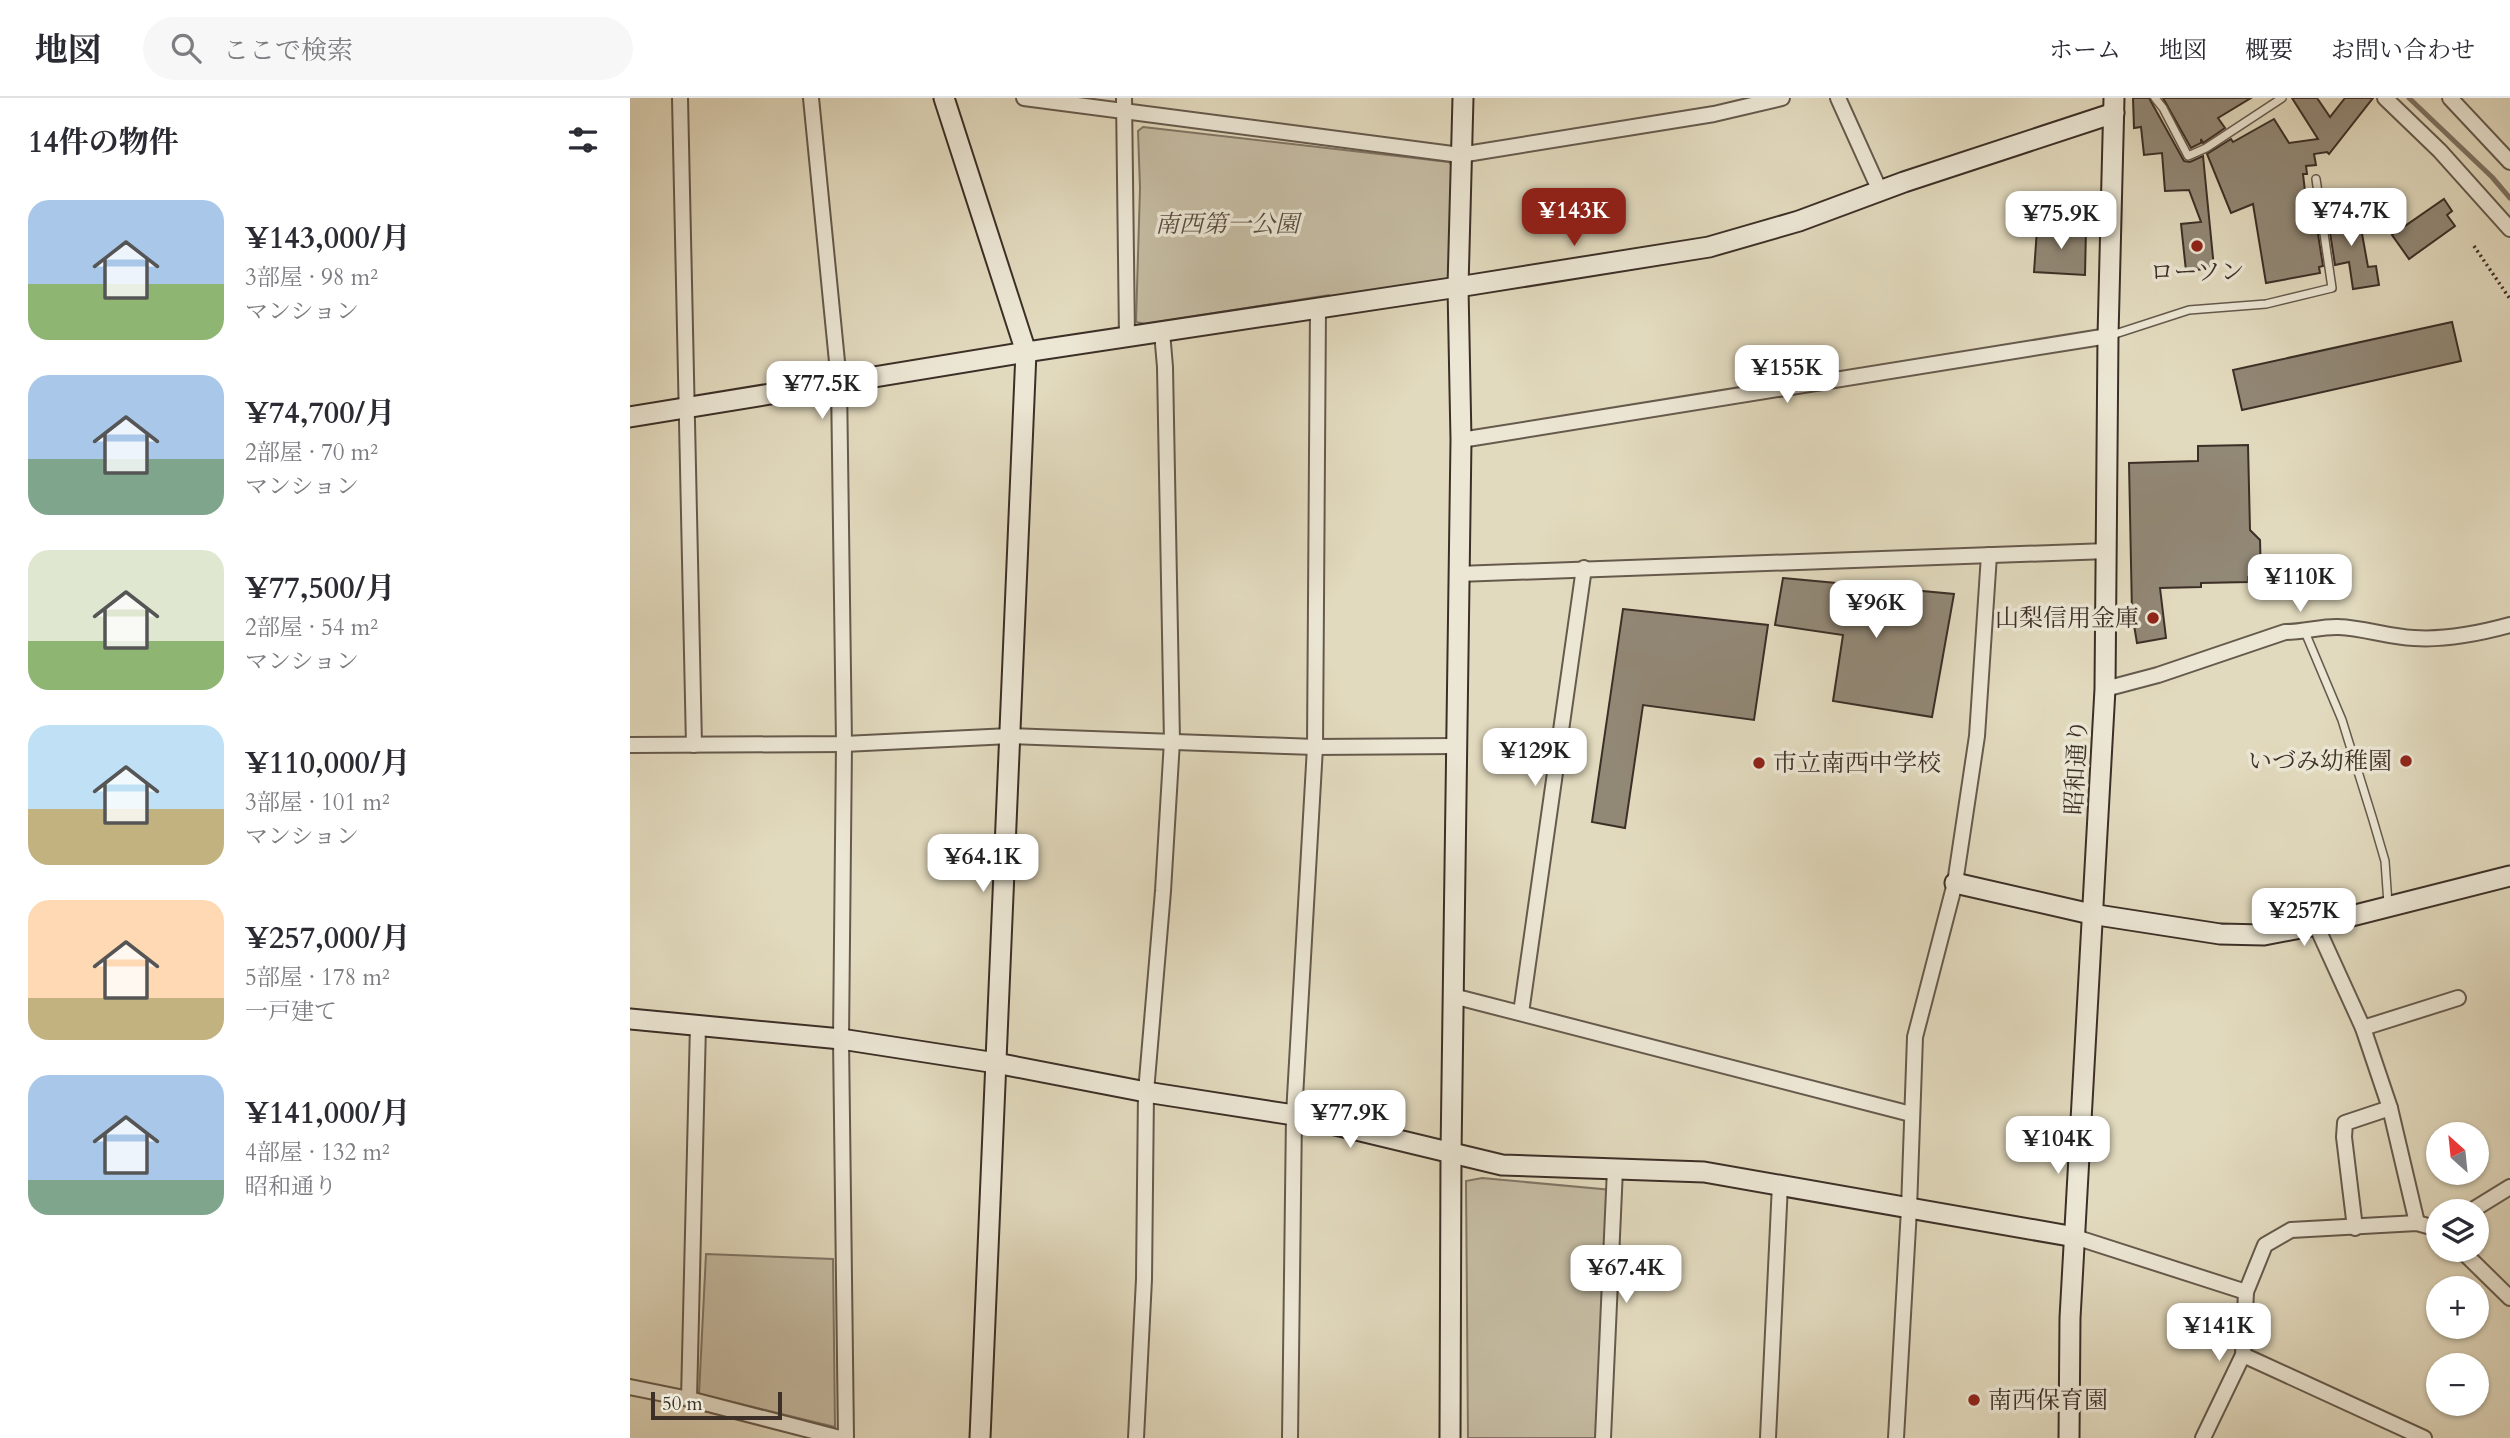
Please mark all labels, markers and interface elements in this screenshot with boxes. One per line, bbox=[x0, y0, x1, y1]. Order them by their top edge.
search box bbox=[143, 17, 633, 80]
text: 地図 bbox=[35, 28, 101, 73]
icon: search bbox=[167, 29, 205, 67]
text: ここで検索 bbox=[223, 33, 353, 68]
text: ホーム bbox=[2049, 34, 2121, 67]
text: 地図 bbox=[2159, 34, 2207, 67]
text: 概要 bbox=[2245, 34, 2293, 67]
text: お問い合わせ bbox=[2331, 34, 2475, 67]
icon: filters bbox=[564, 121, 602, 159]
text: 14件の物件 bbox=[28, 122, 179, 163]
pin: ¥143K bbox=[1525, 188, 1623, 248]
pin: ¥74.7K bbox=[2294, 188, 2408, 248]
pin: ¥75.9K bbox=[2004, 192, 2118, 251]
text: ¥143K bbox=[1538, 195, 1610, 226]
text: ¥74.7K bbox=[2312, 195, 2391, 226]
text: ¥75.9K bbox=[2022, 198, 2101, 229]
park label: 南西第一公園 bbox=[1155, 208, 1303, 241]
text: ¥143,000/月 bbox=[245, 218, 411, 259]
icon: home bbox=[84, 228, 168, 312]
marker: ローソン bbox=[2189, 238, 2205, 254]
place label: ローソン bbox=[2149, 256, 2245, 289]
text: 3部屋 · 98 m² bbox=[245, 262, 378, 293]
text: マンション bbox=[245, 296, 359, 327]
pin: ¥155K bbox=[1738, 345, 1836, 405]
text: ¥155K bbox=[1751, 352, 1823, 383]
pin: ¥77.5K bbox=[765, 362, 879, 421]
text: ¥77.5K bbox=[783, 368, 862, 399]
text: ¥74,700/月 bbox=[245, 393, 395, 434]
icon: home bbox=[84, 403, 168, 487]
text: 2部屋 · 70 m² bbox=[245, 437, 378, 468]
text: マンション bbox=[245, 471, 359, 502]
pin: ¥110K bbox=[2251, 554, 2349, 614]
text: ¥110K bbox=[2264, 561, 2336, 592]
text: ¥77,500/月 bbox=[245, 568, 395, 609]
icon: home bbox=[84, 578, 168, 662]
pin: ¥96K bbox=[1835, 580, 1917, 640]
text: ¥96K bbox=[1846, 587, 1906, 618]
place label: 山梨信用金庫 bbox=[1995, 602, 2139, 635]
marker: 山梨信用金庫 bbox=[2145, 610, 2161, 626]
text: 2部屋 · 54 m² bbox=[245, 612, 378, 643]
text: マンション bbox=[245, 646, 359, 677]
street label: 昭和通り bbox=[2058, 718, 2095, 816]
pin: ¥129K bbox=[1486, 728, 1584, 788]
text: ¥129K bbox=[1499, 735, 1571, 766]
text: ¥110,000/月 bbox=[245, 743, 411, 784]
place label: いづみ幼稚園 bbox=[2248, 745, 2392, 778]
place label: 市立南西中学校 bbox=[1773, 747, 1941, 780]
icon: home bbox=[84, 753, 168, 837]
marker: いづみ幼稚園 bbox=[2398, 753, 2414, 769]
marker: 市立南西中学校 bbox=[1751, 755, 1767, 771]
text: 3部屋 · 101 m² bbox=[245, 787, 390, 818]
text: マンション bbox=[245, 821, 359, 852]
pin: ¥64.1K bbox=[926, 834, 1040, 894]
text: ¥64.1K bbox=[944, 841, 1023, 872]
pin: ¥257K bbox=[2255, 888, 2353, 948]
text: ¥257K bbox=[2268, 895, 2340, 926]
text: ¥257,000/月 bbox=[245, 918, 411, 959]
icon: home bbox=[84, 928, 168, 1012]
text: 5部屋 · 178 m² bbox=[245, 962, 390, 993]
text: 一戸建て bbox=[245, 996, 337, 1027]
pin: ¥77.9K bbox=[1293, 1090, 1407, 1150]
text: ¥141,000/月 bbox=[245, 1093, 411, 1134]
text: ¥77.9K bbox=[1311, 1097, 1390, 1128]
icon: home bbox=[84, 1103, 168, 1187]
pin: ¥104K bbox=[2009, 1116, 2107, 1176]
north arrow bbox=[2426, 1122, 2488, 1185]
map controls bbox=[2426, 1122, 2489, 1416]
text: ¥104K bbox=[2022, 1123, 2094, 1154]
text: 4部屋 · 132 m² bbox=[245, 1137, 390, 1168]
text: 昭和通り bbox=[245, 1171, 337, 1202]
button: layers bbox=[2426, 1199, 2489, 1262]
pin: ¥67.4K bbox=[1569, 1246, 1683, 1305]
text: ¥67.4K bbox=[1587, 1252, 1666, 1283]
button: + bbox=[2426, 1276, 2489, 1339]
pin: ¥141K bbox=[2170, 1304, 2268, 1363]
text: ¥141K bbox=[2183, 1310, 2255, 1341]
button: − bbox=[2426, 1353, 2489, 1416]
place label: 南西保育園 bbox=[1988, 1384, 2108, 1417]
scale bar bbox=[651, 1389, 782, 1421]
text: 50 m bbox=[662, 1391, 703, 1417]
marker: 南西保育園 bbox=[1966, 1392, 1982, 1408]

